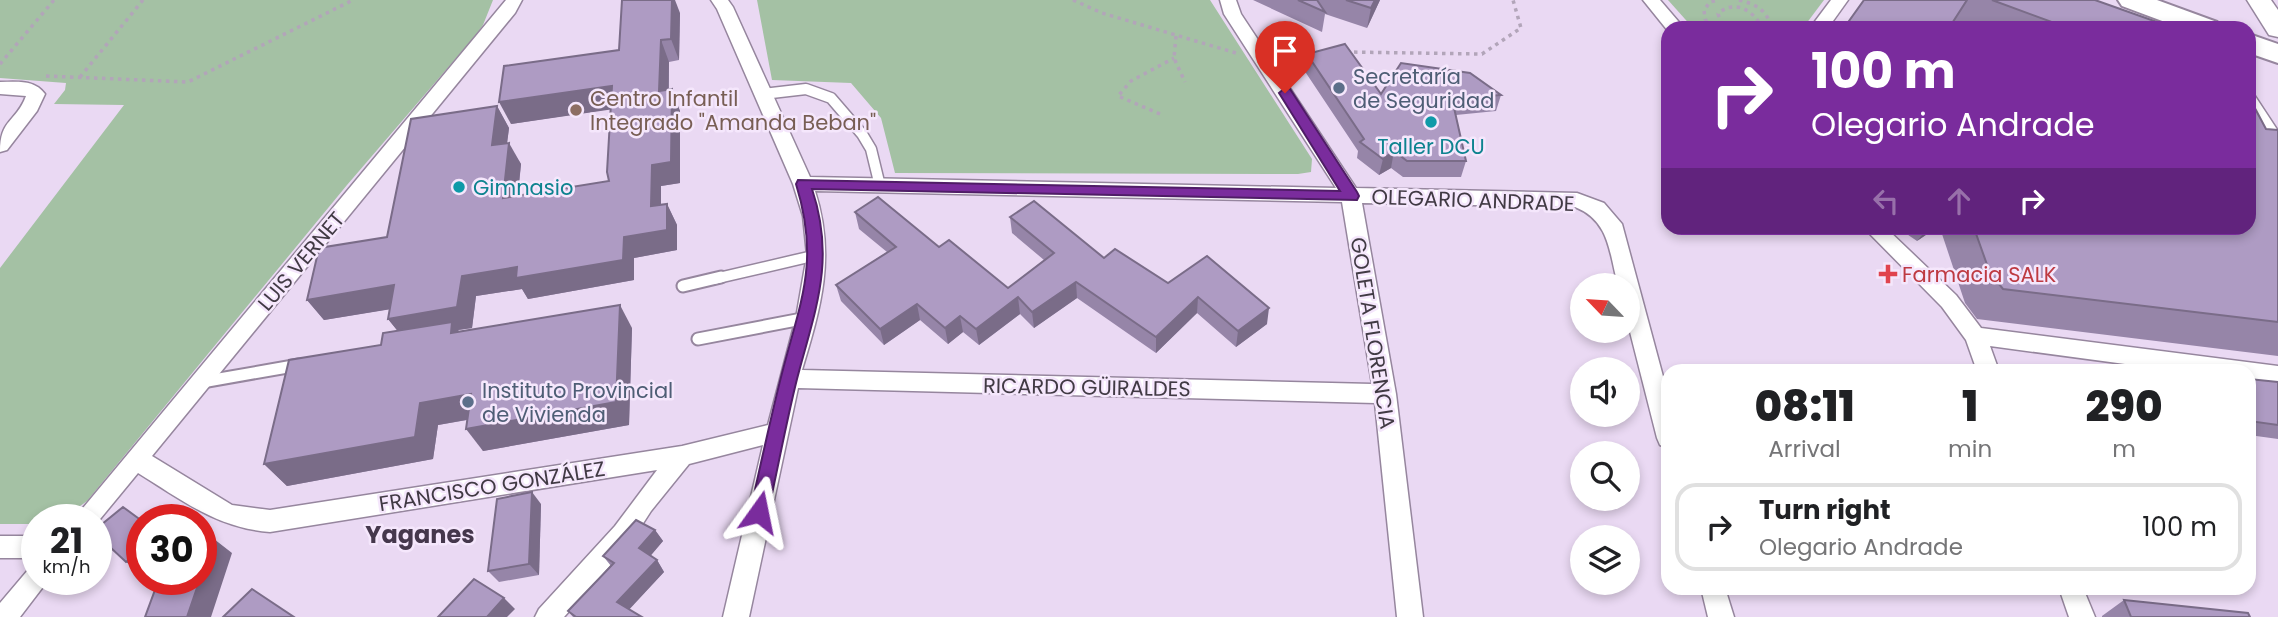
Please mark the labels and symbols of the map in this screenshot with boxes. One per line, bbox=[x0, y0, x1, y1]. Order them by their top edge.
pin bbox=[1255, 21, 1315, 93]
place label: Secretaría de Seguridad bbox=[1353, 62, 1494, 115]
marker: Secretaría de Seguridad bbox=[1331, 80, 1347, 96]
place label: Centro Infantil Integrado "Amanda Beban" bbox=[590, 84, 876, 137]
marker: Centro Infantil Integrado "Amanda Beban" bbox=[568, 102, 584, 118]
marker: Taller DCU bbox=[1423, 114, 1439, 130]
place label: Taller DCU bbox=[1377, 132, 1485, 161]
place label: Gimnasio bbox=[473, 173, 573, 202]
marker: Gimnasio bbox=[451, 179, 467, 195]
street label: OLEGARIO ANDRADE bbox=[1371, 182, 1575, 218]
street label: LUIS VERNET bbox=[251, 205, 351, 317]
street label: GOLETA FLORENCIA bbox=[1344, 235, 1402, 431]
place label: Farmacia SALK bbox=[1902, 260, 2057, 289]
marker: Farmacia SALK bbox=[1880, 266, 1896, 282]
north arrow bbox=[1570, 273, 1640, 343]
street label: RICARDO GÜIRALDES bbox=[983, 371, 1191, 403]
place label: Instituto Provincial de Vivienda bbox=[482, 376, 673, 429]
marker: Instituto Provincial de Vivienda bbox=[460, 394, 476, 410]
street label: FRANCISCO GONZÁLEZ bbox=[377, 454, 607, 518]
position arrow bbox=[722, 475, 796, 549]
speed limit sign: 30 bbox=[126, 504, 217, 595]
district label: Yaganes bbox=[365, 518, 475, 551]

